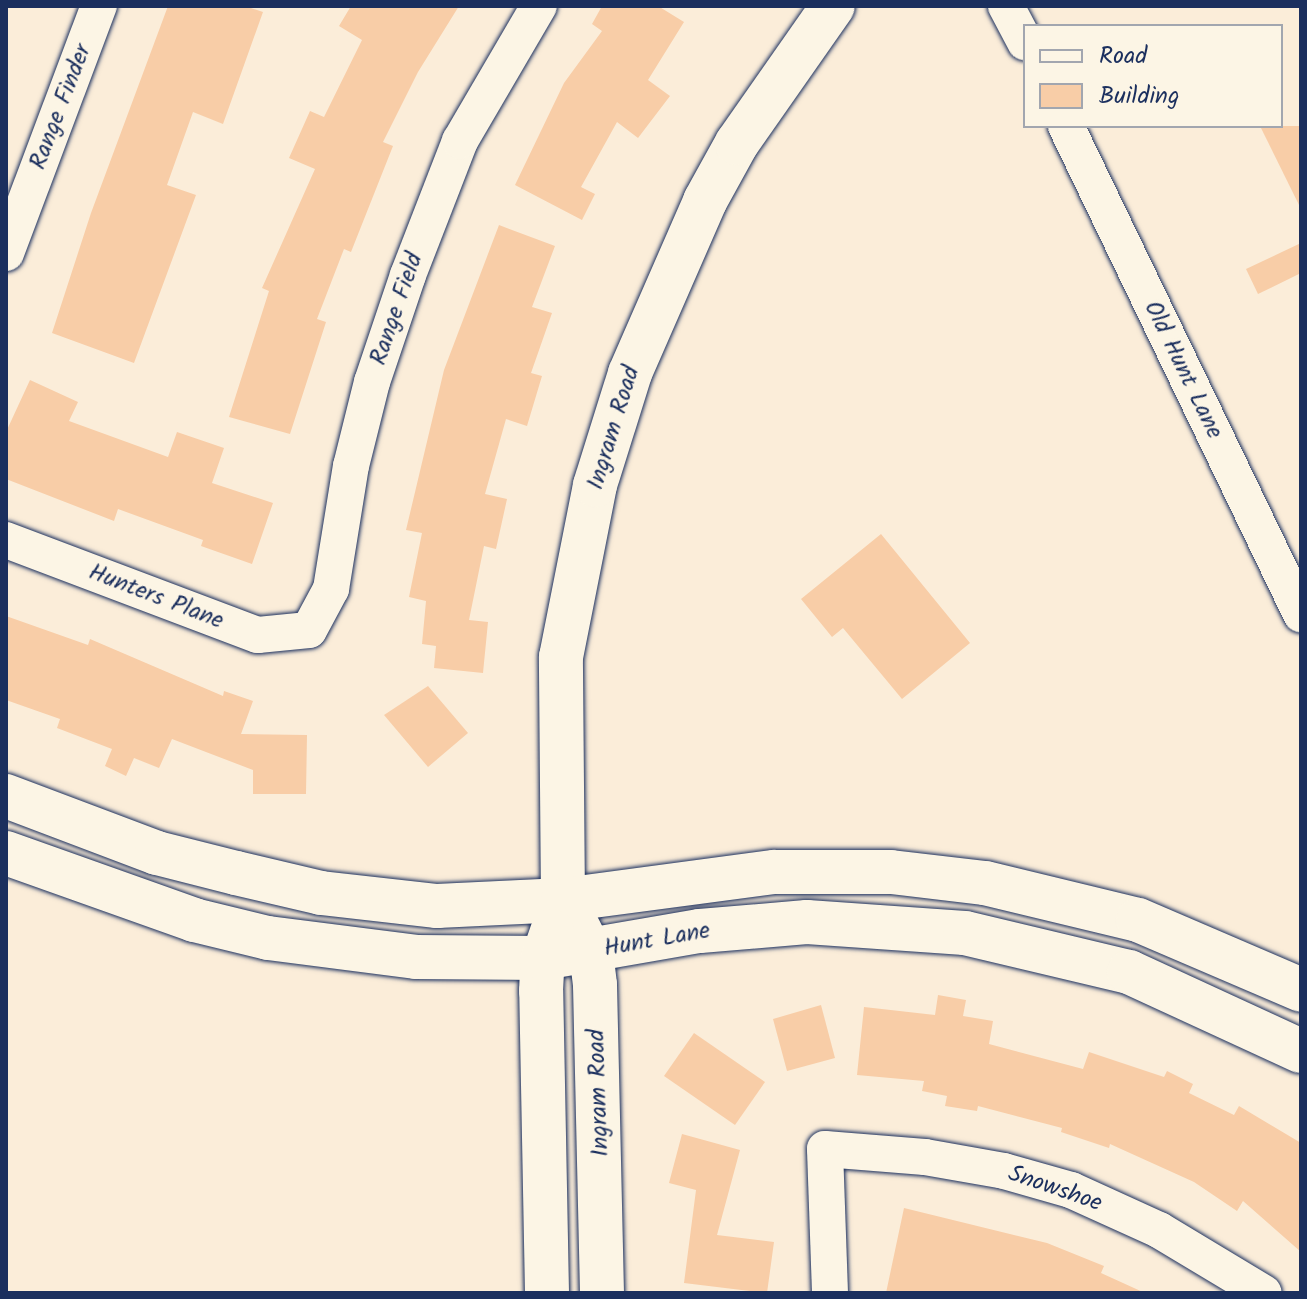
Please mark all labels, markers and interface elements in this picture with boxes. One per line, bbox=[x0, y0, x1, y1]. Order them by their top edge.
legend bbox=[1023, 24, 1283, 128]
text: Road bbox=[1099, 37, 1147, 76]
street label: Range Finder bbox=[24, 40, 98, 174]
text: Building bbox=[1099, 77, 1179, 116]
street label: Range Field bbox=[364, 249, 430, 369]
street label: Old Hunt Lane bbox=[1137, 297, 1229, 443]
street label: Ingram Road bbox=[582, 363, 646, 493]
street label: Hunters Plane bbox=[85, 558, 227, 636]
street label: Hunt Lane bbox=[602, 917, 712, 963]
street label: Ingram Road bbox=[582, 1029, 616, 1157]
street label: Snowshoe bbox=[1004, 1160, 1106, 1218]

